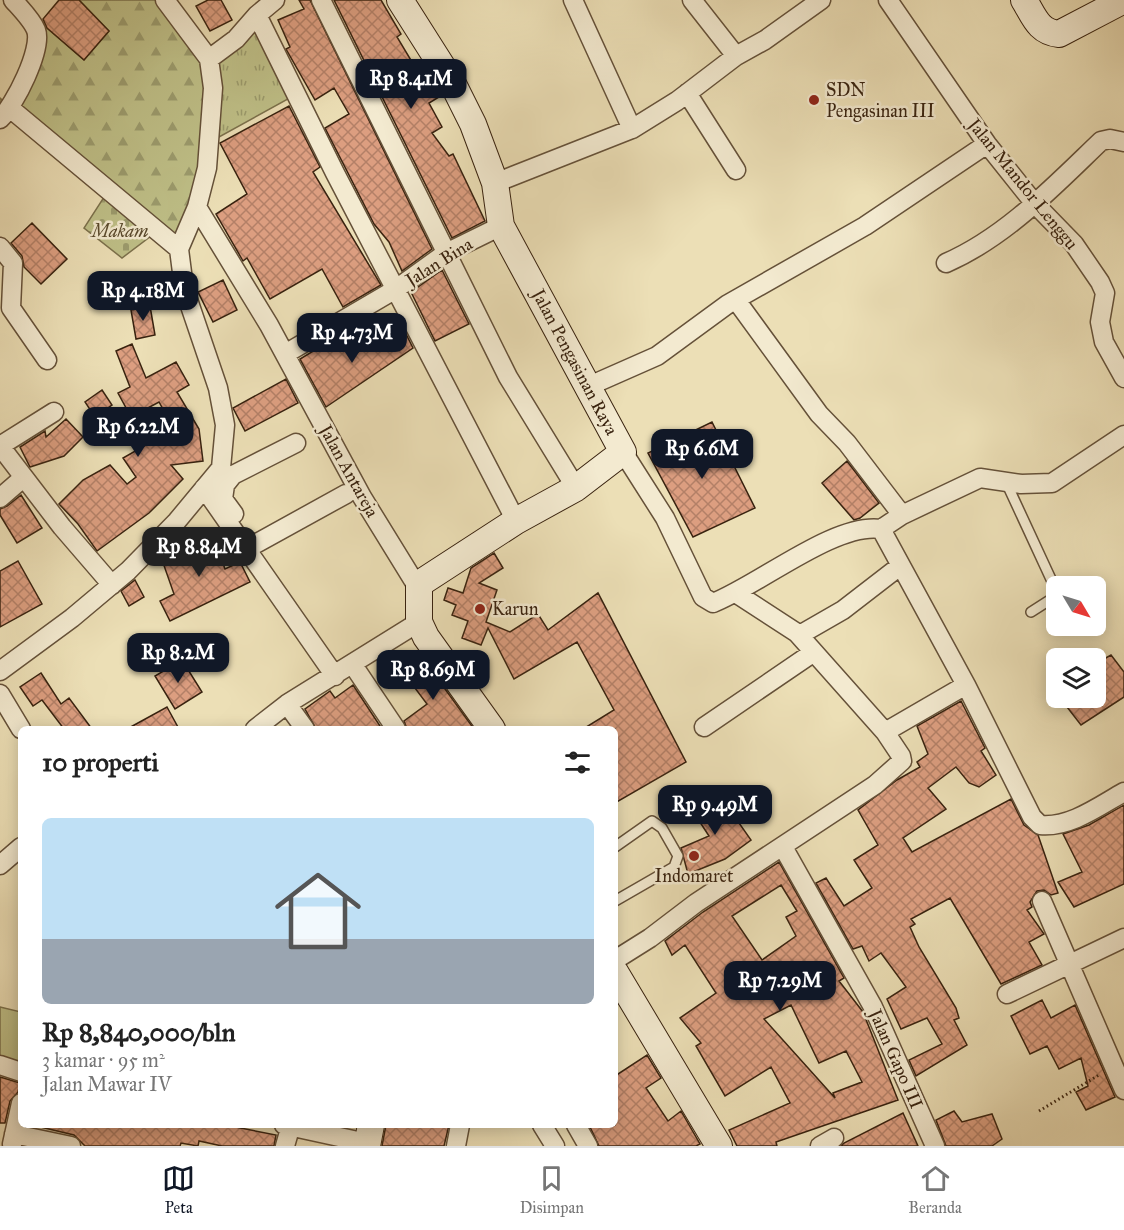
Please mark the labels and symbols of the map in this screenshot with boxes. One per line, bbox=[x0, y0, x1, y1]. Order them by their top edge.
pin: Rp 8.41M bbox=[349, 59, 473, 110]
place label: SDN Pengasinan III bbox=[826, 79, 935, 123]
marker: SDN Pengasinan III bbox=[807, 93, 821, 107]
street label: Jalan Mandor Lenggu bbox=[961, 112, 1083, 255]
park label: Makam bbox=[89, 220, 149, 242]
street label: Jalan Bina bbox=[400, 233, 477, 293]
pin: Rp 4.18M bbox=[81, 271, 205, 322]
street label: Jalan Pengasinan Raya bbox=[525, 284, 623, 440]
pin: Rp 4.73M bbox=[290, 313, 414, 364]
pin: Rp 6.22M bbox=[76, 407, 200, 458]
street label: Jalan Antareja bbox=[313, 419, 384, 522]
pin: Rp 6.6M bbox=[647, 429, 757, 480]
pin: Rp 8.84M bbox=[137, 527, 261, 578]
north arrow bbox=[1046, 576, 1106, 636]
place label: Karun bbox=[492, 598, 539, 620]
marker: Karun bbox=[473, 602, 487, 616]
pin: Rp 8.2M bbox=[123, 633, 233, 684]
pin: Rp 8.69M bbox=[371, 650, 495, 701]
pin: Rp 9.49M bbox=[653, 785, 777, 836]
marker: Indomaret bbox=[687, 849, 701, 863]
place label: Indomaret bbox=[655, 865, 734, 887]
pin: Rp 7.29M bbox=[718, 961, 842, 1012]
street label: Jalan Gapo III bbox=[863, 1004, 928, 1113]

